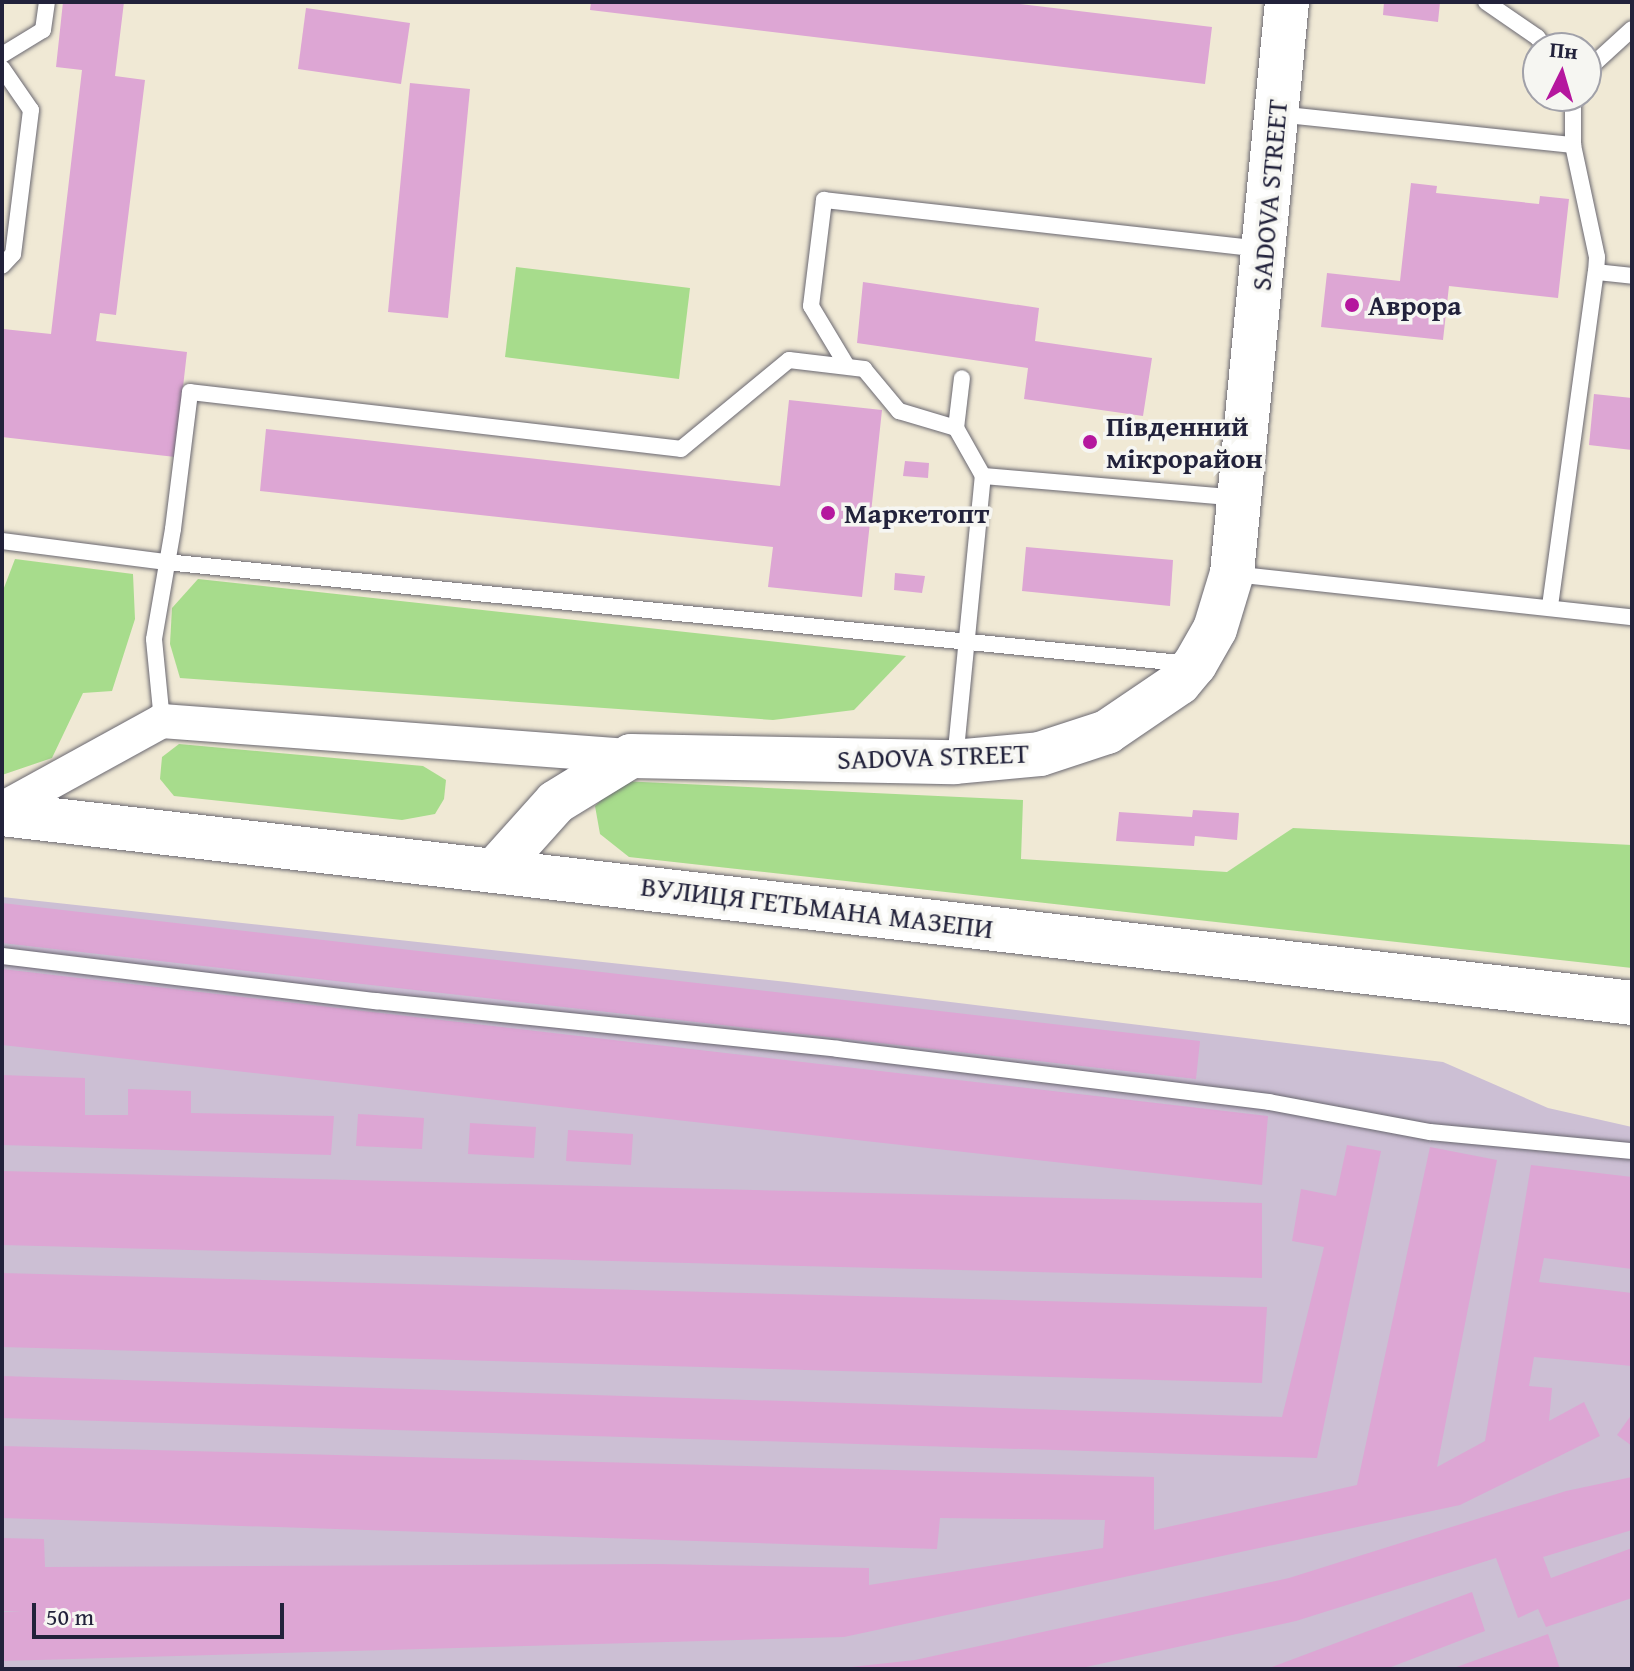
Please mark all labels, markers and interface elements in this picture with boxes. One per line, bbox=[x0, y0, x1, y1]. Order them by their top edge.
north arrow bbox=[1522, 32, 1602, 112]
text: Пн bbox=[1548, 33, 1579, 67]
street label: SADOVA STREET bbox=[1244, 98, 1294, 292]
place label: Аврора bbox=[1368, 288, 1462, 322]
marker: Аврора bbox=[1343, 296, 1361, 314]
place label: Південний мікрорайон bbox=[1106, 409, 1263, 475]
marker: Південний мікрорайон bbox=[1081, 433, 1099, 451]
place label: Маркетопт bbox=[844, 496, 989, 530]
marker: Маркетопт bbox=[819, 504, 837, 522]
street label: SADOVA STREET bbox=[836, 736, 1030, 776]
street label: ВУЛИЦЯ ГЕТЬМАНА МАЗЕПИ bbox=[639, 869, 995, 945]
scale bar bbox=[36, 1587, 288, 1637]
text: 50 m bbox=[46, 1599, 94, 1634]

